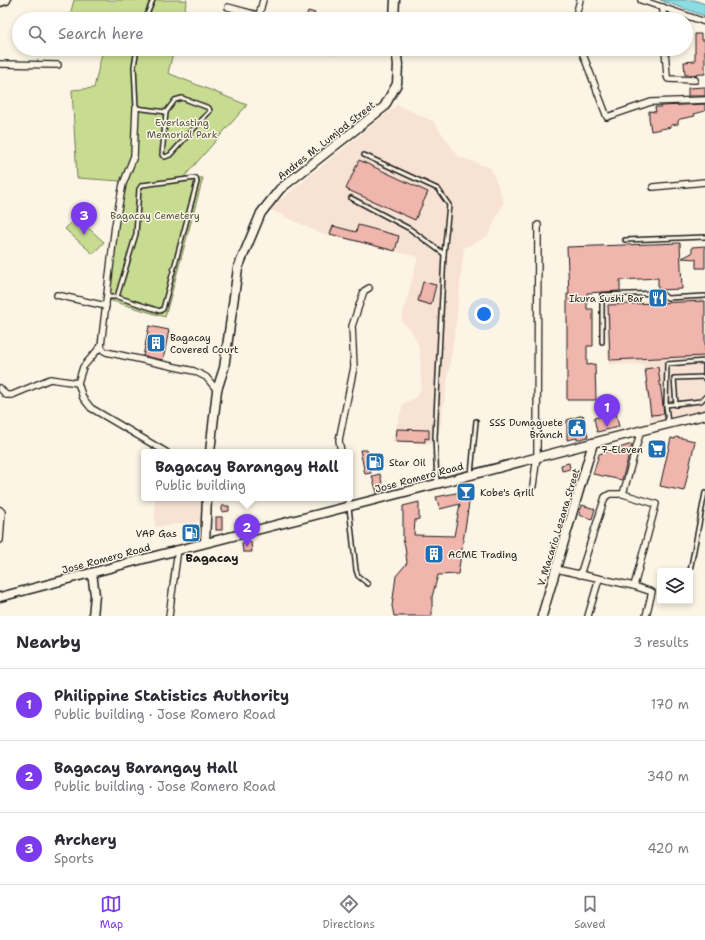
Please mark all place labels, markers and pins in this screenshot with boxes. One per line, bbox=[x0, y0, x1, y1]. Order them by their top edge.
pin: 3 bbox=[71, 202, 97, 235]
restaurant icon: Ikura Sushi Bar bbox=[647, 287, 669, 309]
place label: Ikura Sushi Bar bbox=[569, 292, 644, 305]
place label: Bagacay Covered Court bbox=[170, 331, 238, 356]
building icon: Bagacay Covered Court bbox=[145, 332, 167, 354]
pin: 1 bbox=[594, 394, 620, 427]
place label: SSS Dumaguete Branch bbox=[489, 416, 563, 441]
public building icon: SSS Dumaguete Branch bbox=[566, 417, 588, 439]
supermarket icon: 7-Eleven bbox=[646, 438, 668, 460]
place label: 7-Eleven bbox=[601, 443, 643, 456]
fuel station icon: Star Oil bbox=[364, 451, 386, 473]
place label: Star Oil bbox=[389, 456, 426, 469]
bar icon: Kobe's Grill bbox=[455, 481, 477, 503]
place label: Kobe's Grill bbox=[480, 486, 534, 499]
pin: 2 bbox=[234, 514, 260, 547]
fuel station icon: VAP Gas bbox=[180, 522, 202, 544]
place label: VAP Gas bbox=[136, 527, 177, 540]
building icon: ACME Trading bbox=[423, 543, 445, 565]
place label: ACME Trading bbox=[448, 548, 517, 561]

